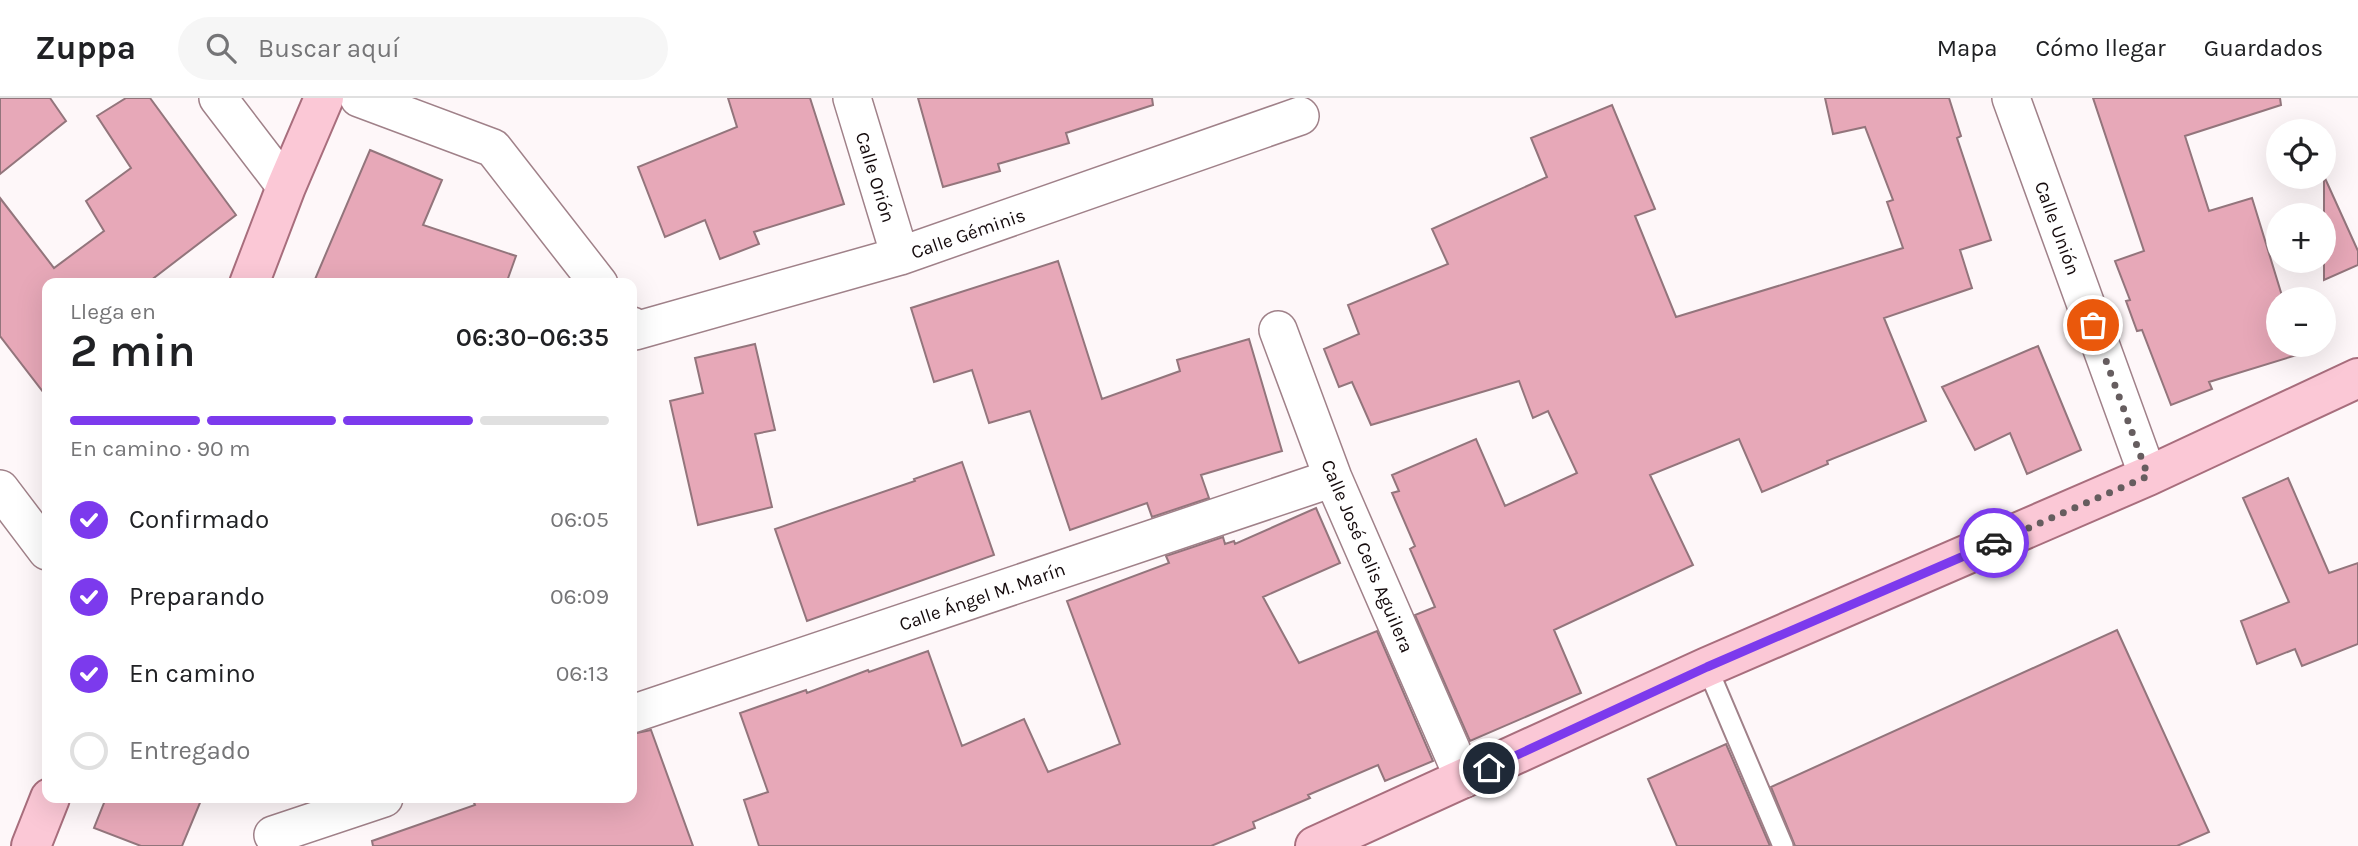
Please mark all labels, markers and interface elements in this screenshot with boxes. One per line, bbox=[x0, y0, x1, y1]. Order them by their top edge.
search box bbox=[178, 17, 668, 80]
text: Zuppa bbox=[35, 29, 136, 67]
icon: search bbox=[202, 29, 240, 67]
text: Buscar aquí bbox=[258, 33, 400, 64]
text: Mapa bbox=[1937, 34, 1997, 62]
text: Cómo llegar bbox=[2035, 34, 2166, 62]
text: Guardados bbox=[2204, 34, 2323, 62]
map controls bbox=[2266, 119, 2336, 357]
button: locate bbox=[2266, 119, 2336, 189]
street label: Calle Orión bbox=[851, 129, 899, 225]
street label: Calle Unión bbox=[2030, 178, 2084, 278]
button: + bbox=[2266, 203, 2336, 273]
street label: Calle Géminis bbox=[908, 204, 1028, 264]
button: − bbox=[2266, 287, 2336, 357]
pin bbox=[2063, 295, 2123, 355]
text: Llega en bbox=[70, 298, 156, 325]
icon: bag bbox=[2074, 306, 2112, 344]
text: 06:30–06:35 bbox=[456, 322, 609, 353]
text: 2 min bbox=[70, 324, 196, 378]
text: En camino · 90 m bbox=[70, 435, 251, 462]
street label: Calle José Celis Aguilera bbox=[1316, 457, 1418, 656]
icon: check bbox=[70, 501, 108, 539]
text: Confirmado bbox=[129, 504, 269, 535]
text: 06:05 bbox=[550, 506, 609, 533]
courier bbox=[1959, 508, 2029, 578]
icon: car bbox=[1975, 524, 2013, 562]
street label: Calle Ángel M. Marín bbox=[896, 557, 1068, 636]
icon: check bbox=[70, 578, 108, 616]
text: Preparando bbox=[129, 581, 265, 612]
text: 06:09 bbox=[550, 583, 609, 610]
icon: check bbox=[70, 655, 108, 693]
text: En camino bbox=[129, 658, 255, 689]
text: 06:13 bbox=[556, 660, 609, 687]
text: Entregado bbox=[129, 735, 250, 766]
pin bbox=[1459, 738, 1519, 798]
icon: home bbox=[1470, 749, 1508, 787]

